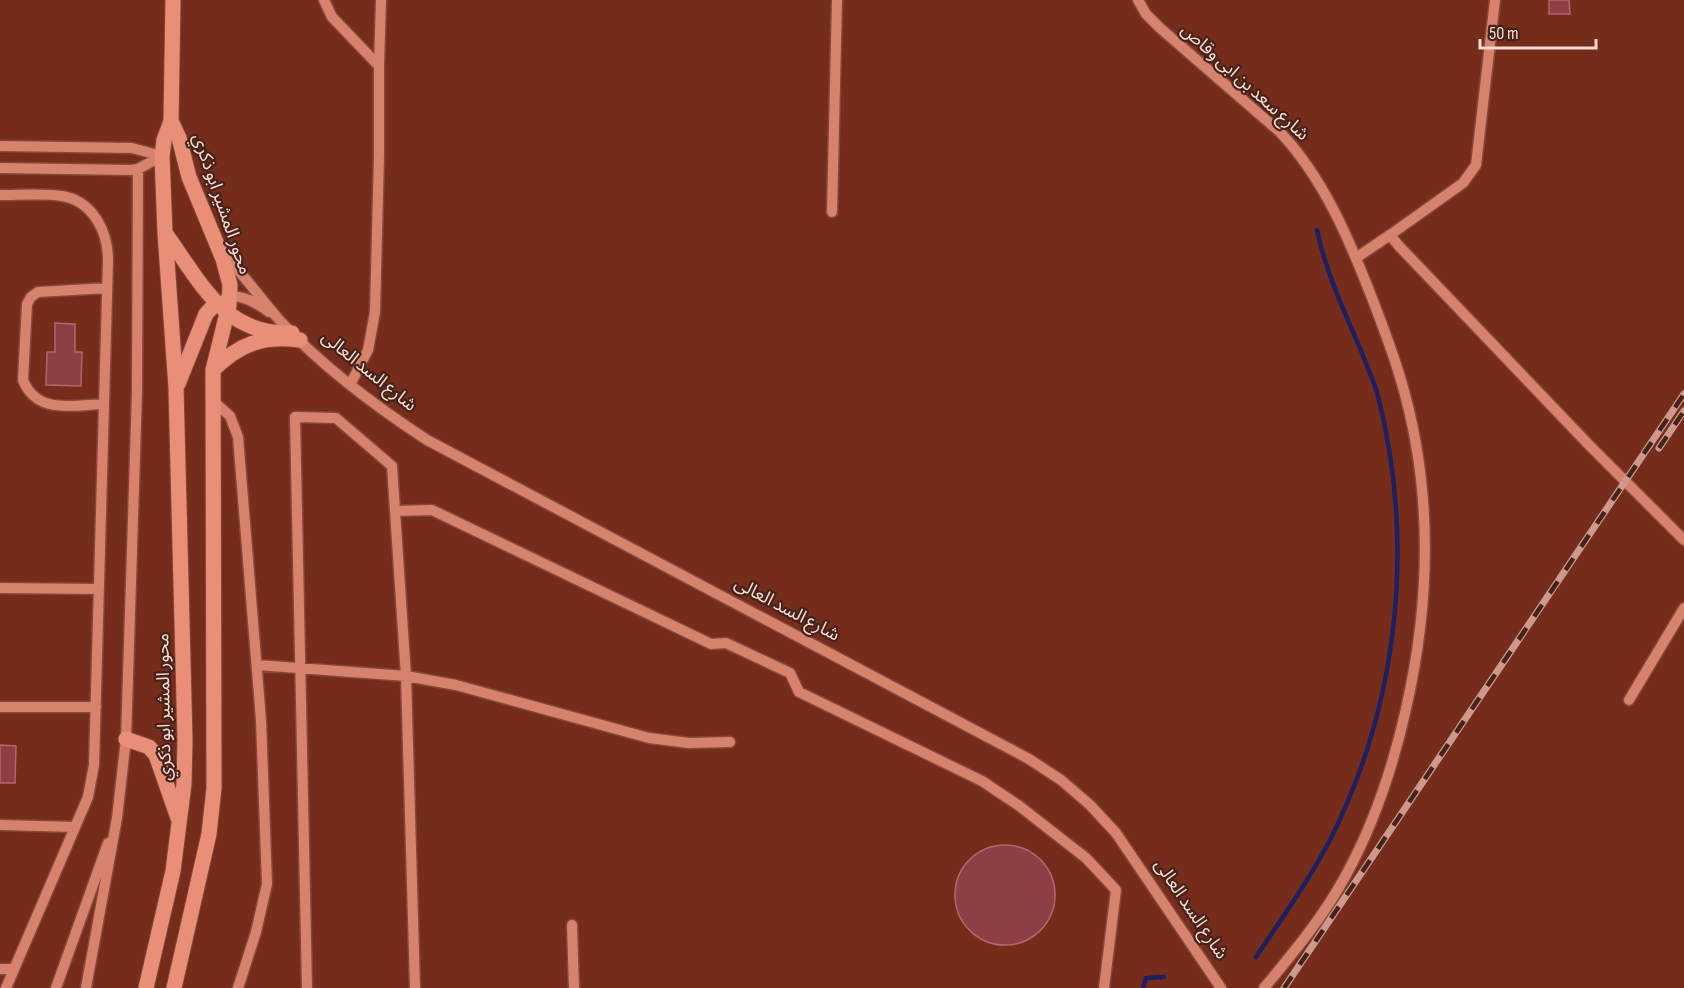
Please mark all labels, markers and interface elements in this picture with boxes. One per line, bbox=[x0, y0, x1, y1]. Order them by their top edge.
scale bar bbox=[1480, 12, 1596, 50]
street label: شارع سعد بن ابى وقاص bbox=[1175, 19, 1313, 147]
text: 50 m bbox=[1489, 23, 1519, 44]
street label: محور المشير ابو ذكري bbox=[186, 131, 256, 278]
street label: شارع السد العالى bbox=[315, 326, 421, 418]
street label: شارع السد العالى bbox=[729, 572, 843, 648]
street label: محور المشير ابو ذكري bbox=[152, 633, 178, 781]
street label: شارع السد العالى bbox=[1147, 855, 1232, 965]

